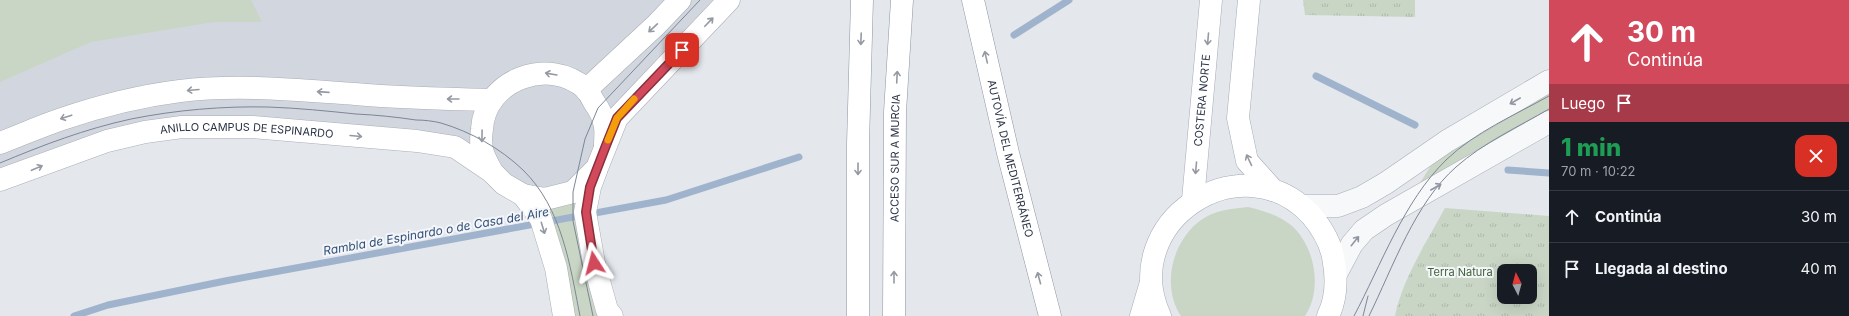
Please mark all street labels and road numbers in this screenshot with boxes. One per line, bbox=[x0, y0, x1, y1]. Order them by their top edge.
street label: COSTERA NORTE bbox=[1191, 54, 1213, 147]
street label: AUTOVÍA DEL MEDITERRÁNEO bbox=[984, 78, 1036, 239]
street label: ACCESO SUR A MURCIA bbox=[887, 93, 903, 222]
street label: ANILLO CAMPUS DE ESPINARDO bbox=[159, 120, 334, 141]

